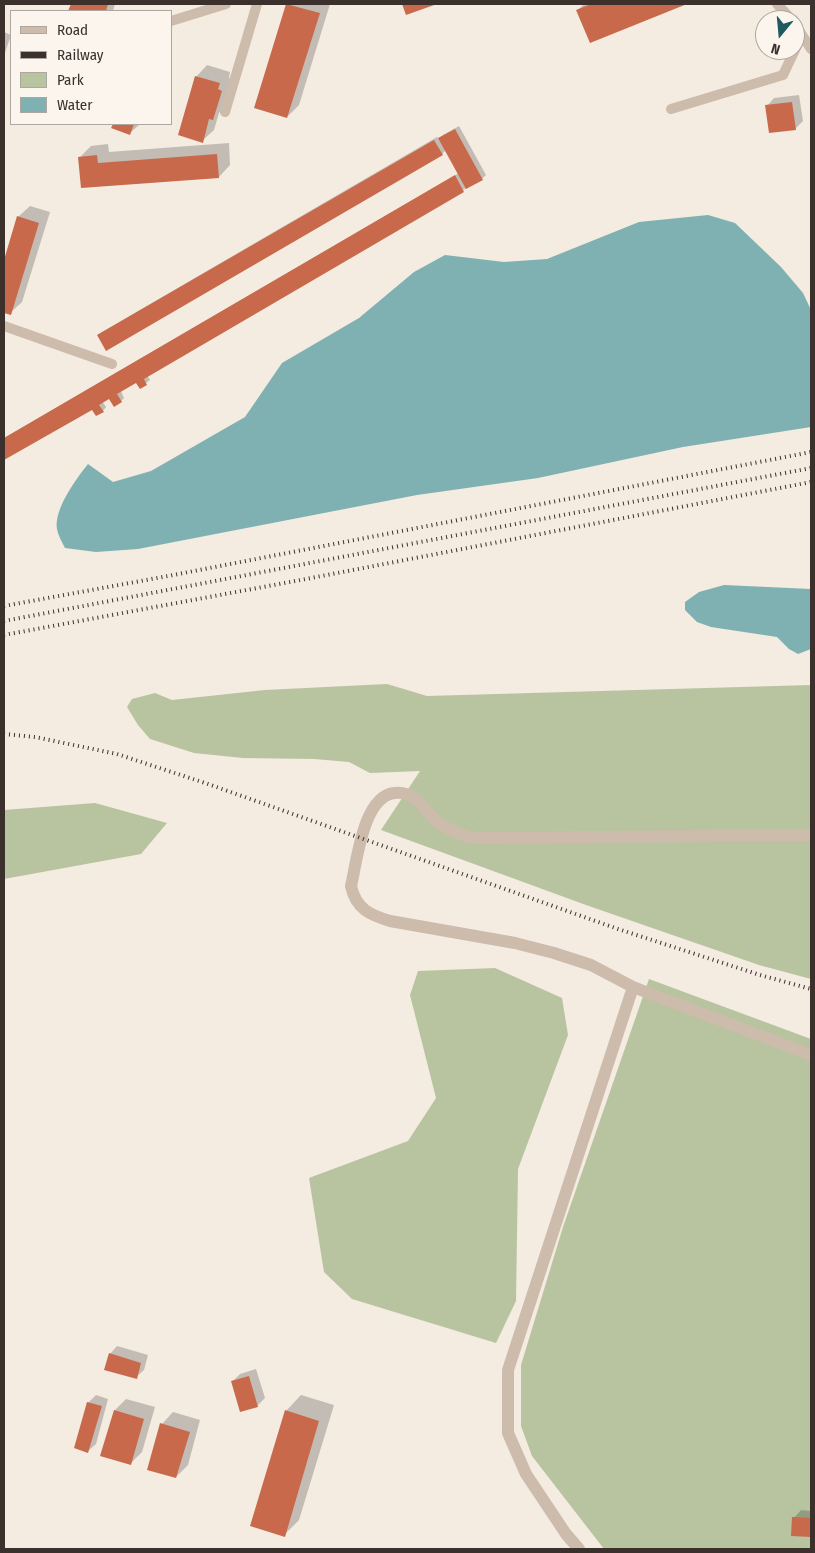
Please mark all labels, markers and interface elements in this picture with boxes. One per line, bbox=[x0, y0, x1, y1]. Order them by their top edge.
legend bbox=[10, 10, 172, 125]
north arrow bbox=[755, 10, 805, 60]
text: Road bbox=[57, 21, 88, 39]
text: N bbox=[769, 40, 782, 58]
text: Railway bbox=[57, 46, 104, 64]
text: Park bbox=[57, 71, 84, 89]
text: Water bbox=[57, 96, 92, 114]

